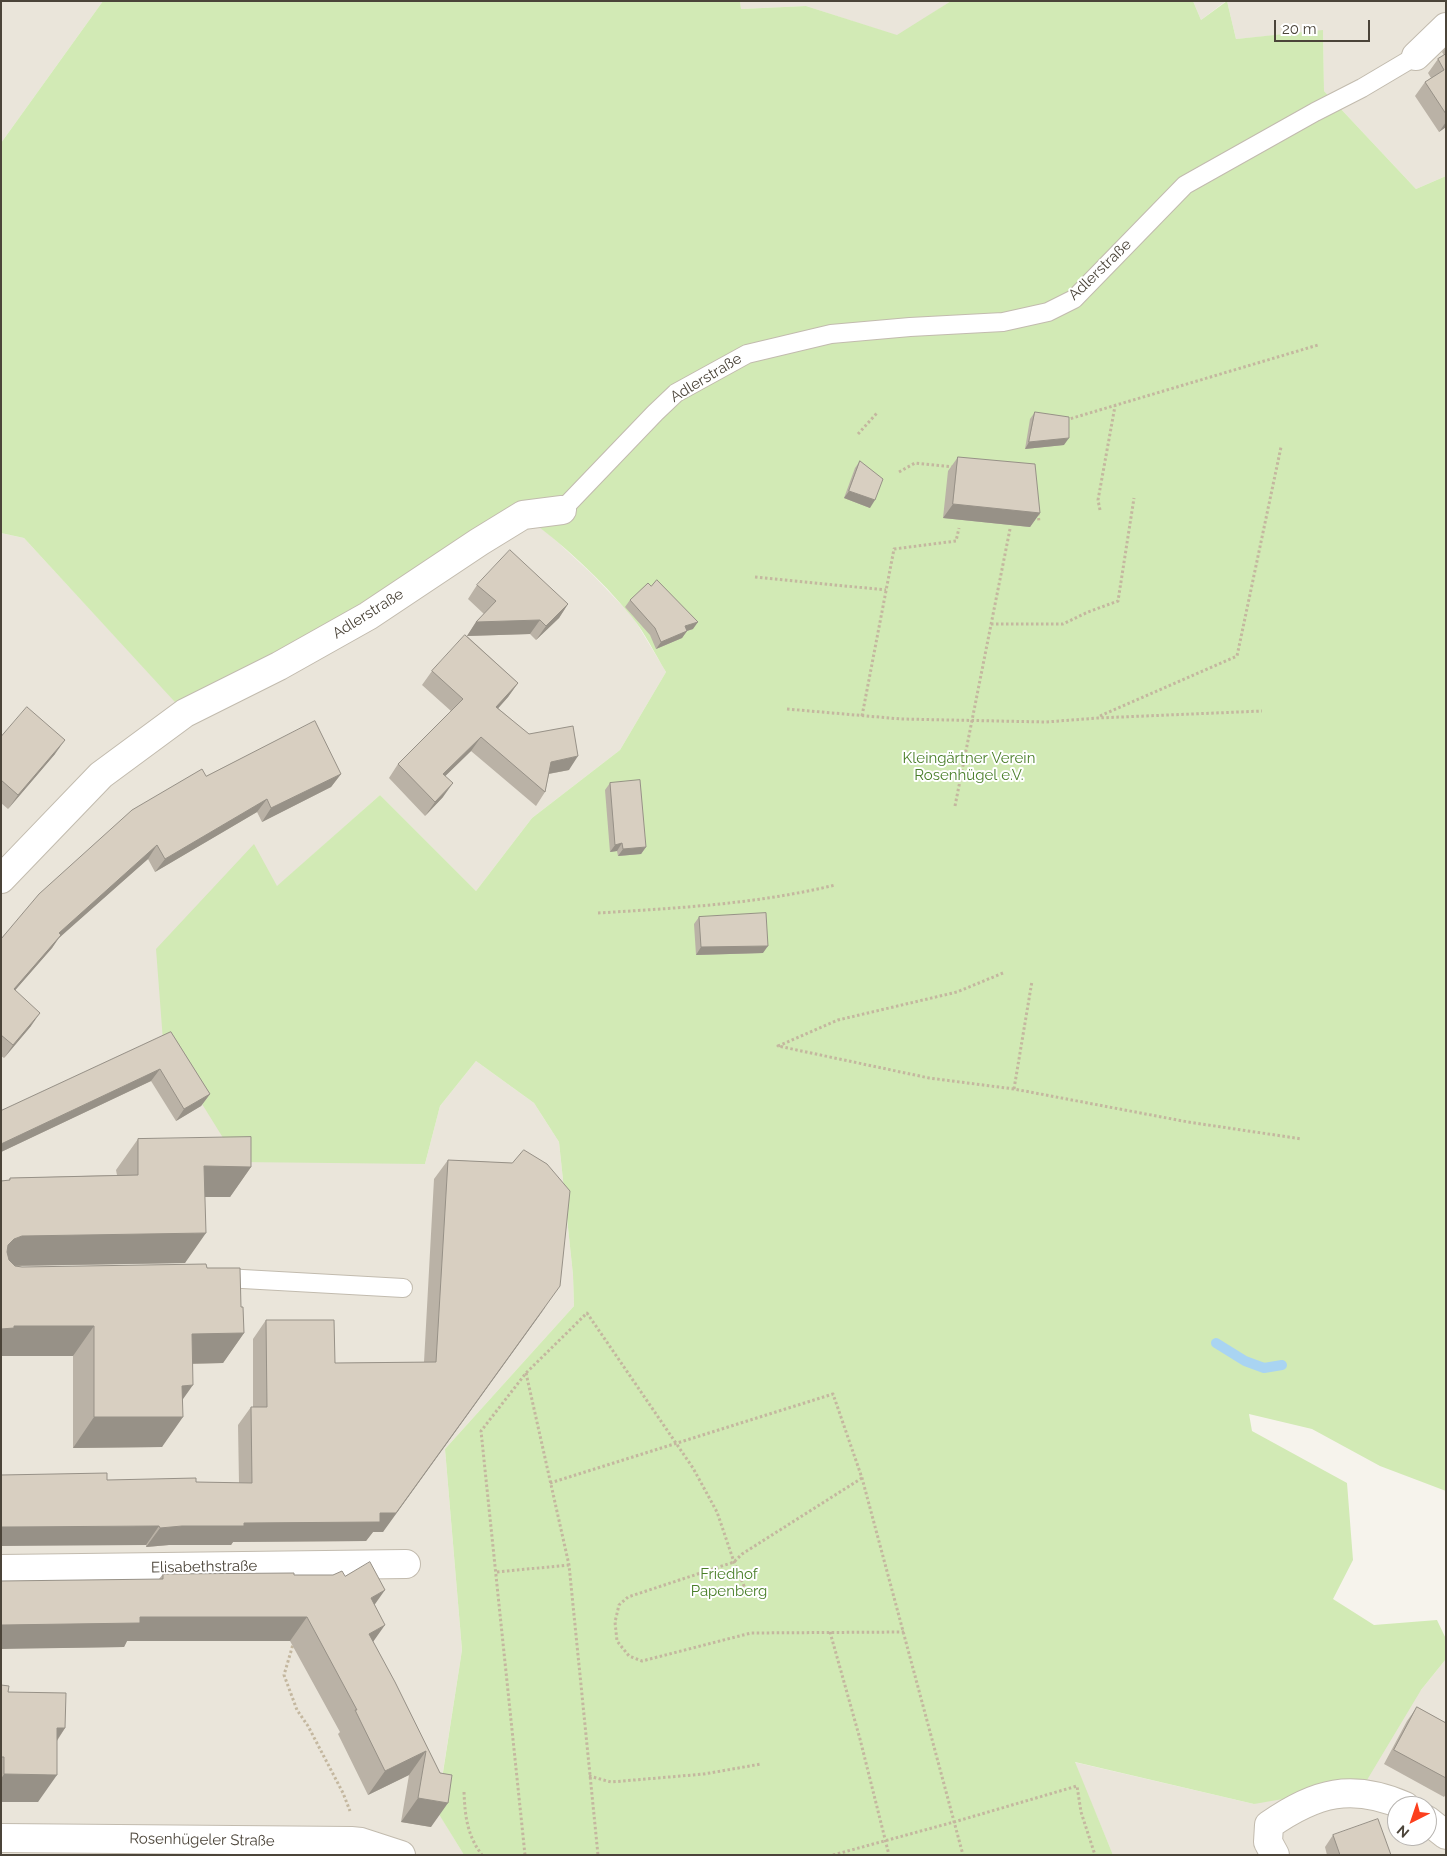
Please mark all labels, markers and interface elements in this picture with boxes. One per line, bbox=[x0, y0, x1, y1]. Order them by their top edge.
scale bar bbox=[1277, 10, 1373, 42]
text: 20 m bbox=[1282, 20, 1317, 38]
street label: Adlerstraße bbox=[1065, 236, 1135, 304]
street label: Adlerstraße bbox=[667, 350, 745, 406]
street label: Adlerstraße bbox=[329, 585, 407, 643]
park label: Kleingärtner Verein Rosenhügel e.V. bbox=[903, 749, 1035, 784]
street label: Elisabethstraße bbox=[151, 1557, 257, 1577]
park label: Friedhof Papenberg bbox=[691, 1565, 767, 1600]
north arrow bbox=[1387, 1796, 1437, 1846]
text: N bbox=[1394, 1822, 1412, 1841]
street label: Rosenhügeler Straße bbox=[129, 1830, 275, 1850]

